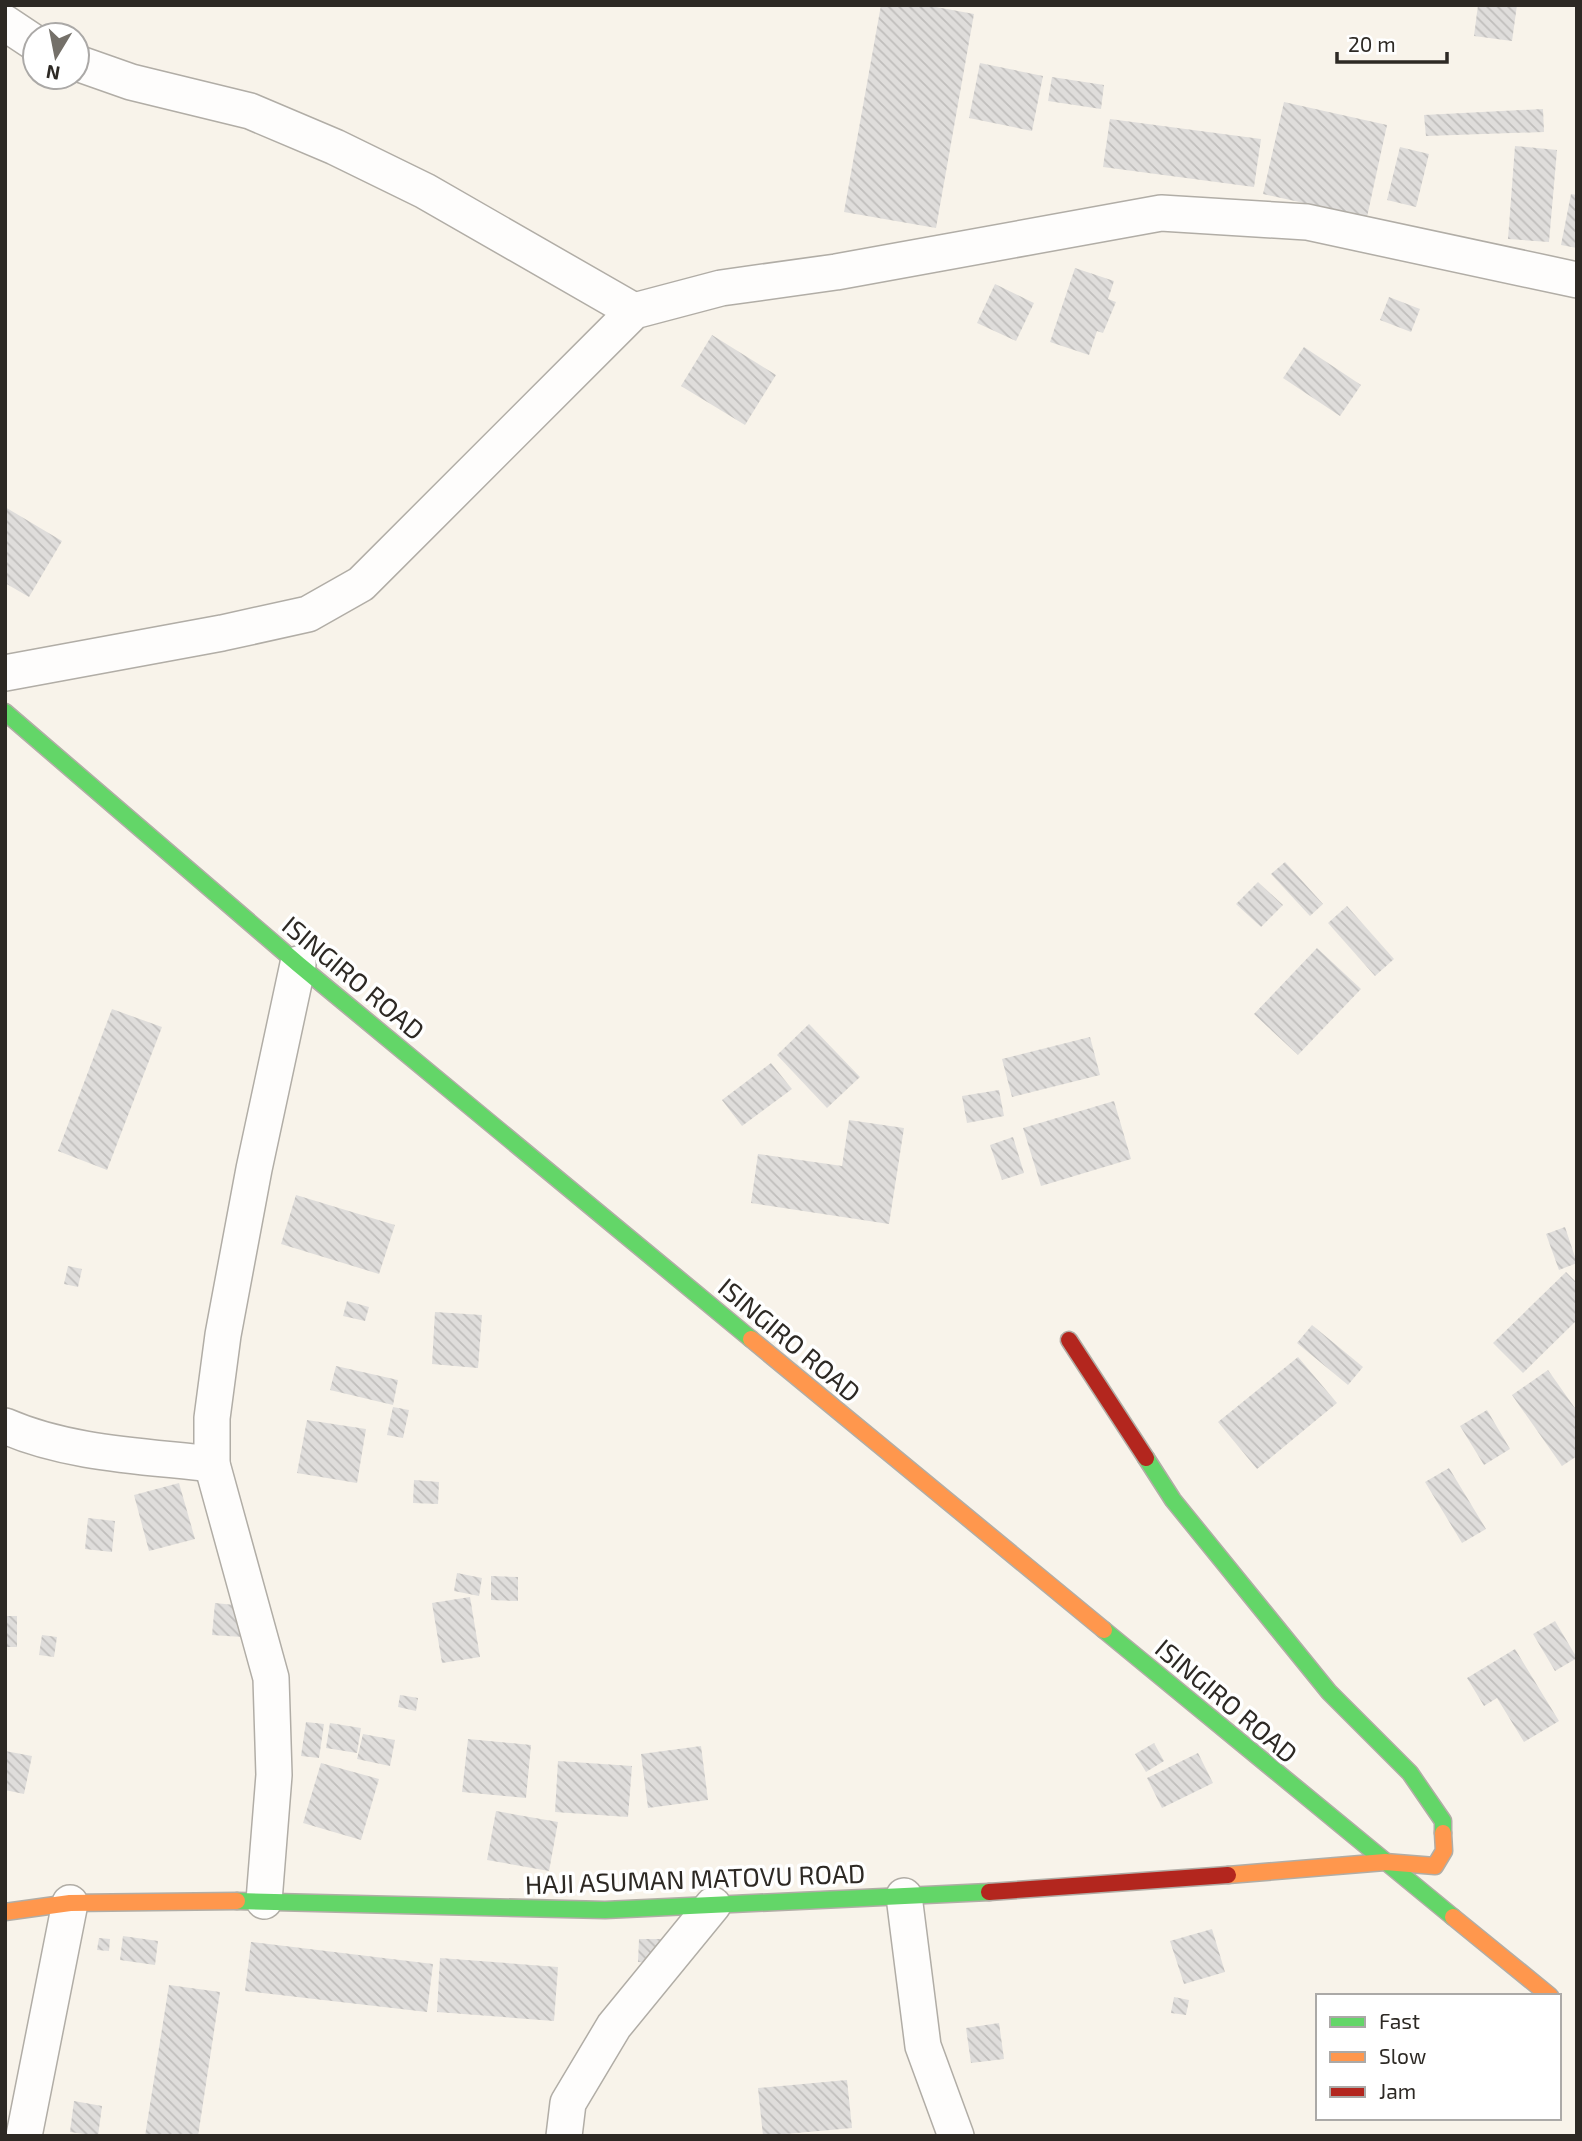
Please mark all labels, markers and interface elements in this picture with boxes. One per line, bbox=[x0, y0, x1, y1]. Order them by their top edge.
north arrow bbox=[21, 21, 91, 91]
scale bar bbox=[1337, 21, 1447, 65]
text: 20 m bbox=[1348, 31, 1396, 56]
text: N bbox=[44, 61, 62, 86]
street label: ISINGIRO ROAD bbox=[277, 909, 431, 1045]
street label: ISINGIRO ROAD bbox=[713, 1271, 867, 1407]
street label: ISINGIRO ROAD bbox=[1150, 1632, 1304, 1768]
street label: HAJI ASUMAN MATOVU ROAD bbox=[524, 1857, 866, 1899]
legend bbox=[1316, 1994, 1561, 2120]
text: Fast bbox=[1379, 2008, 1420, 2033]
text: Slow bbox=[1379, 2043, 1426, 2068]
text: Jam bbox=[1379, 2078, 1416, 2103]

